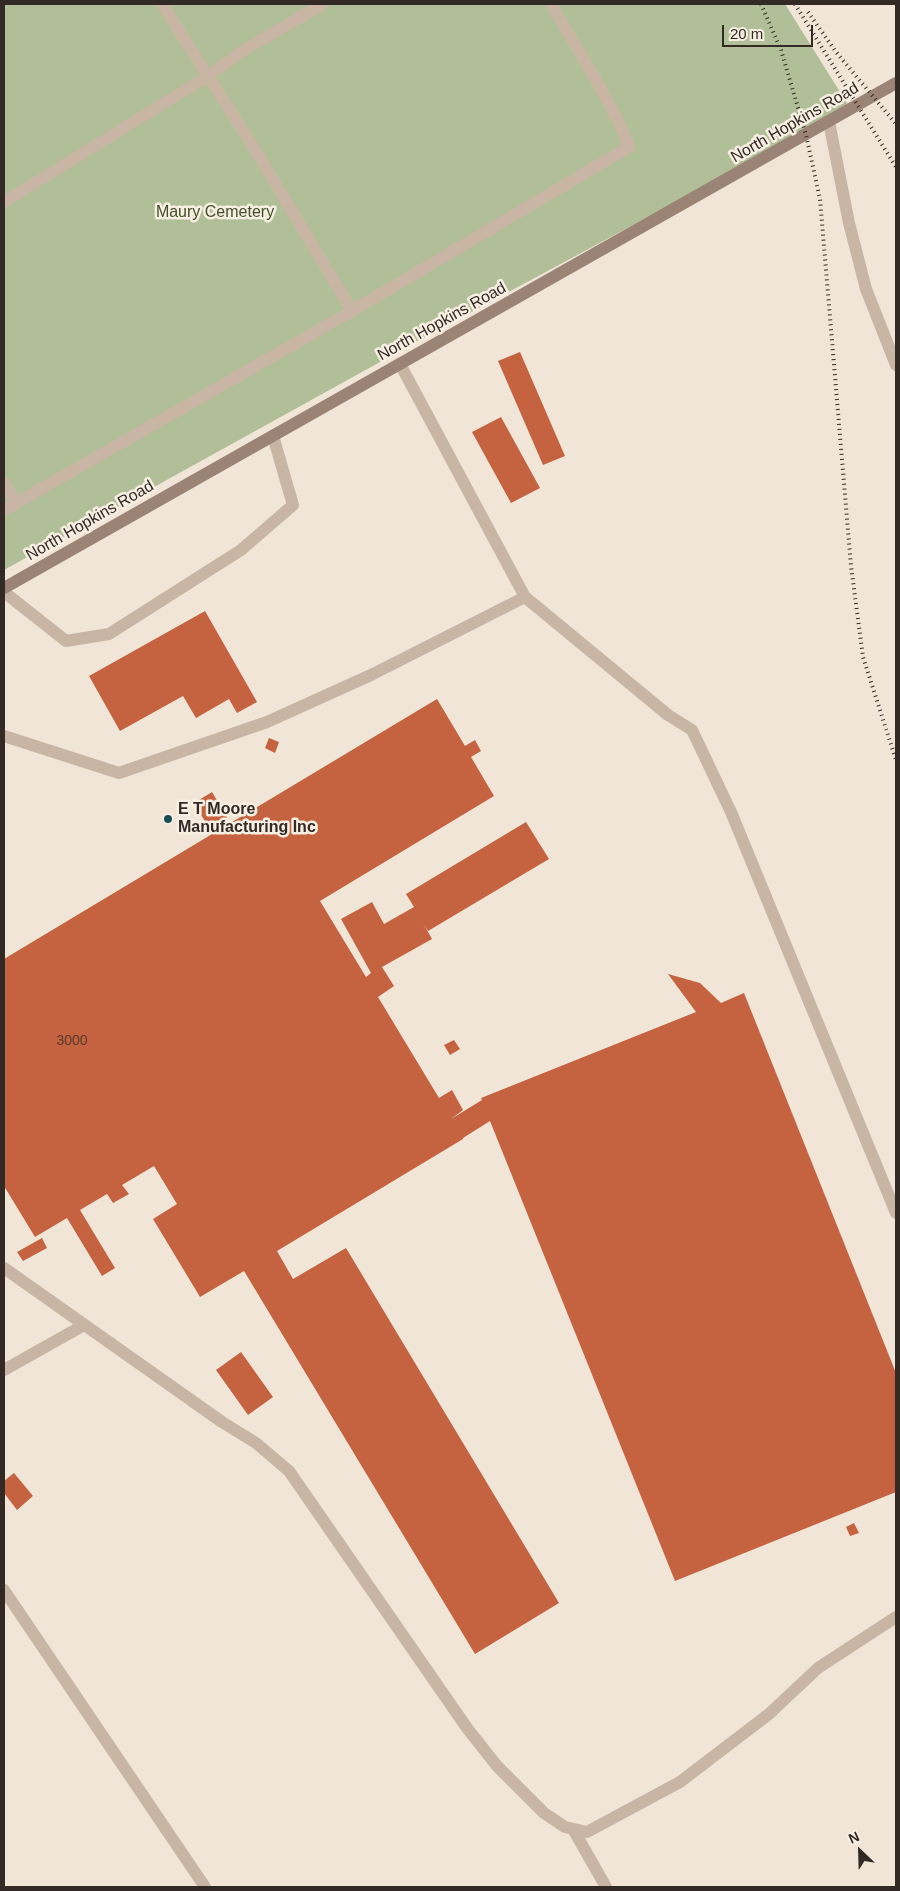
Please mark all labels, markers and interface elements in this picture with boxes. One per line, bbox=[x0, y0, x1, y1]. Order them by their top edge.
scale bar bbox=[725, 15, 816, 47]
text: 20 m bbox=[730, 25, 763, 42]
street label: North Hopkins Road bbox=[728, 79, 862, 167]
park label: Maury Cemetery bbox=[156, 203, 274, 223]
street label: North Hopkins Road bbox=[374, 279, 510, 365]
street label: North Hopkins Road bbox=[23, 477, 157, 565]
place label: E T Moore Manufacturing Inc bbox=[178, 800, 316, 838]
marker: E T Moore Manufacturing Inc bbox=[162, 813, 174, 825]
house number: 3000 bbox=[56, 1033, 88, 1049]
north arrow bbox=[835, 1826, 885, 1876]
text: N bbox=[846, 1828, 862, 1847]

